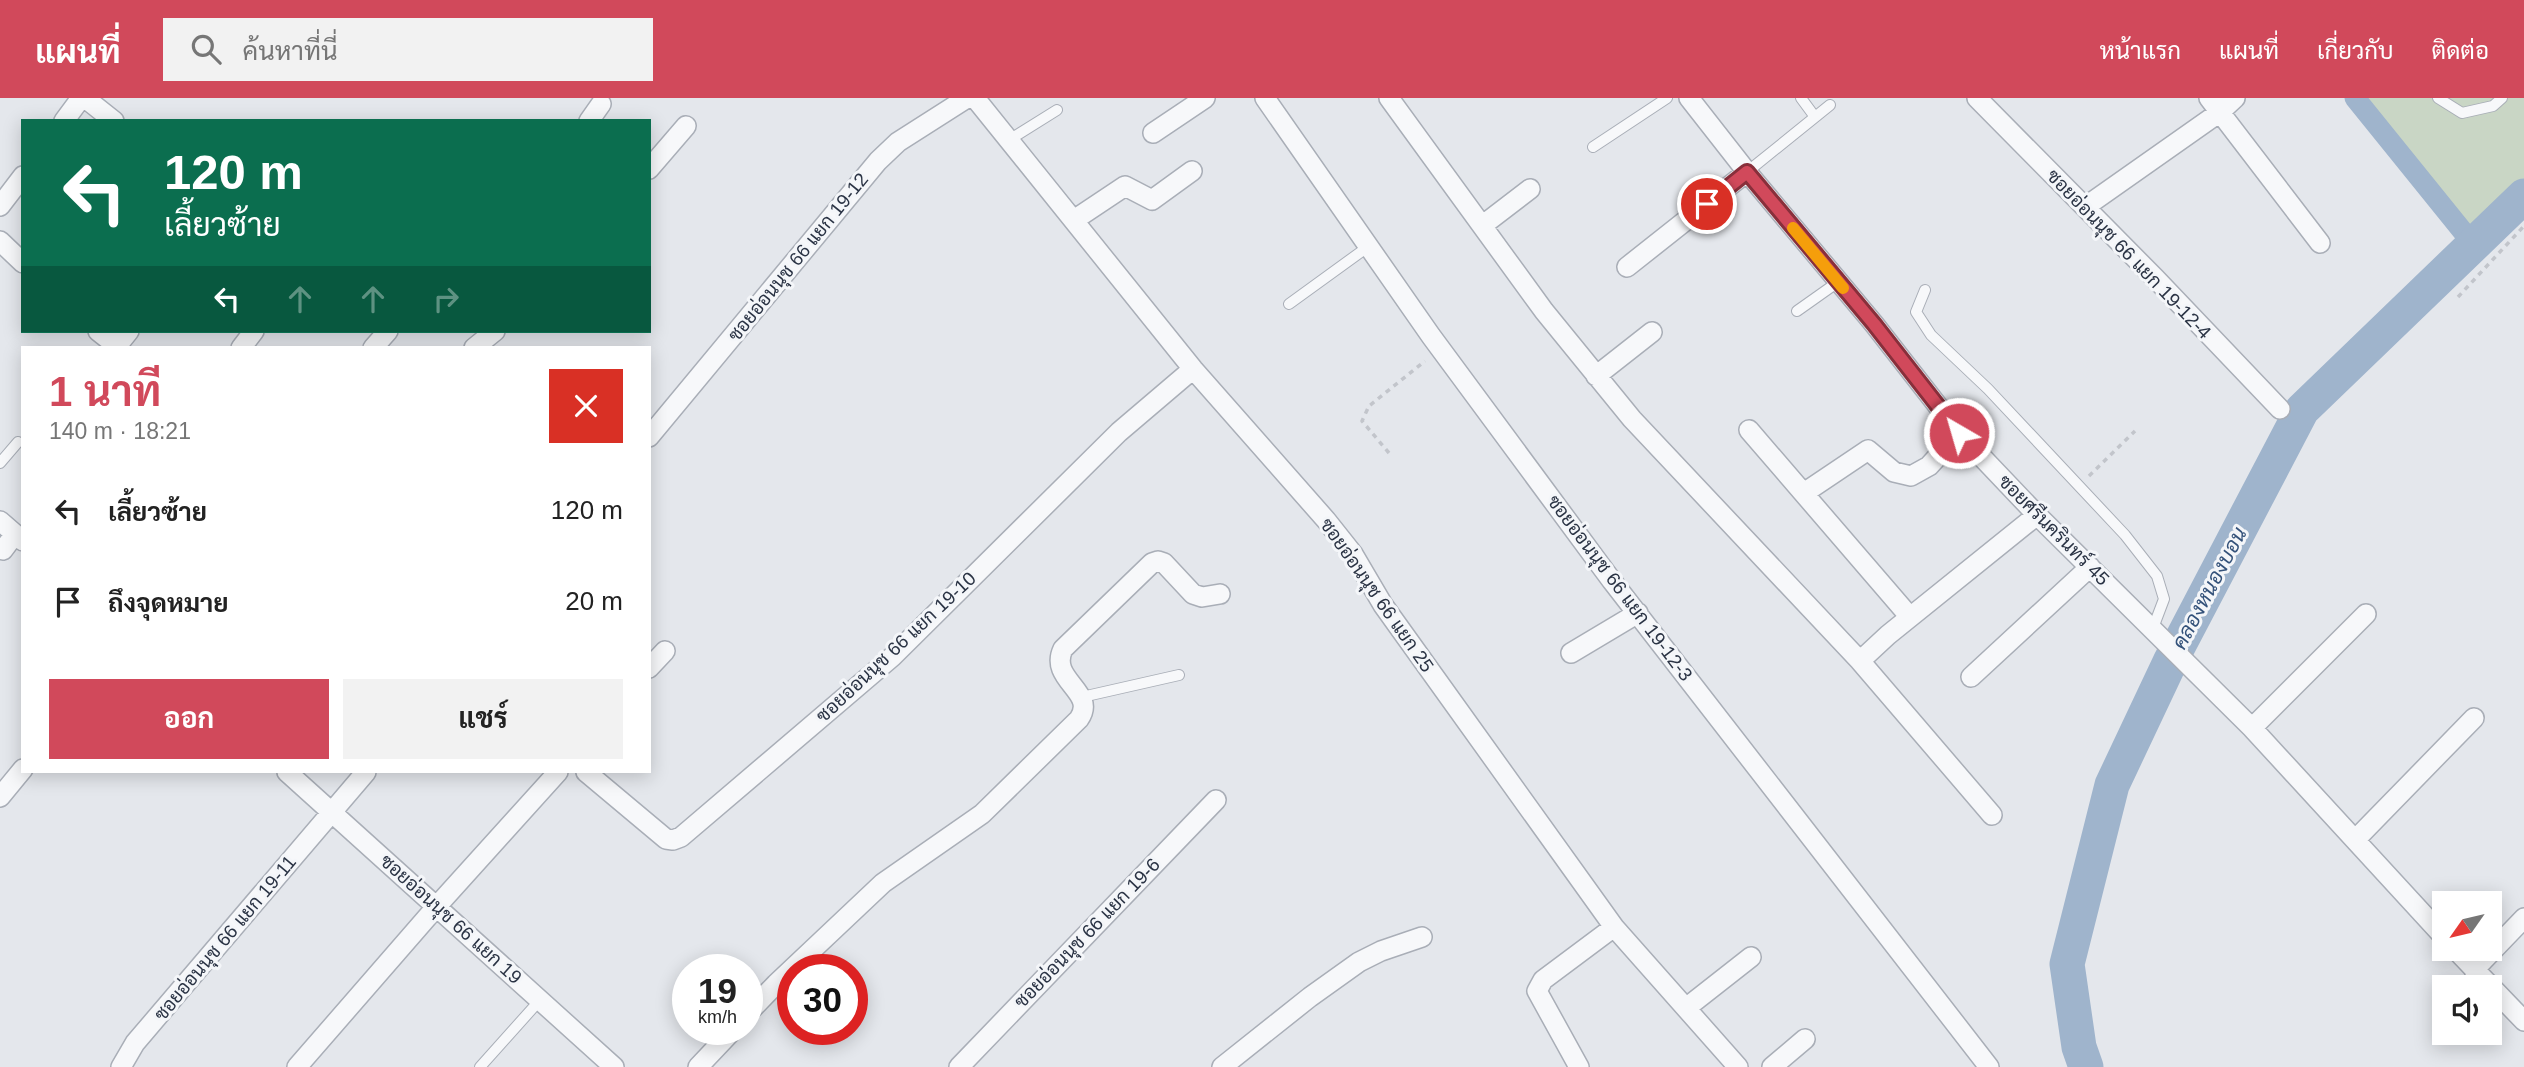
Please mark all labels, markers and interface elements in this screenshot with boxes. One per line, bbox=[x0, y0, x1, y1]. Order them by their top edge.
search box bbox=[163, 18, 653, 81]
icon: search bbox=[187, 30, 225, 68]
text: แผนที่ bbox=[35, 33, 121, 70]
text: ค้นหาที่นี่ bbox=[243, 36, 338, 66]
text: หน้าแรก bbox=[2100, 37, 2181, 64]
text: แผนที่ bbox=[2219, 37, 2279, 64]
text: เกี่ยวกับ bbox=[2317, 37, 2394, 64]
text: ติดต่อ bbox=[2432, 37, 2489, 64]
text: 120 m bbox=[164, 145, 303, 199]
icon: left bbox=[49, 147, 140, 238]
street label: ซอยอ่อนนุช 66 แยก 19-12-4 bbox=[2041, 164, 2216, 345]
street label: ซอยอ่อนนุช 66 แยก 19-12 bbox=[723, 168, 874, 347]
pin bbox=[1677, 174, 1737, 234]
icon: arrive bbox=[1688, 185, 1726, 223]
text: เลี้ยวซ้าย bbox=[164, 207, 281, 243]
icon: left bbox=[208, 280, 246, 318]
icon: ahead bbox=[281, 280, 319, 318]
icon: ahead bbox=[354, 280, 392, 318]
icon: right bbox=[427, 280, 465, 318]
text: 1 นาที bbox=[49, 368, 161, 415]
button: close bbox=[549, 369, 623, 443]
position arrow bbox=[1922, 396, 1996, 470]
text: 140 m · 18:21 bbox=[49, 418, 191, 444]
street label: ซอยศรีนครินทร์ 45 bbox=[1994, 469, 2115, 590]
street label: ซอยอ่อนนุช 66 แยก 19-12-3 bbox=[1542, 490, 1697, 686]
icon: left bbox=[49, 492, 87, 530]
text: 120 m bbox=[551, 495, 623, 525]
text: เลี้ยวซ้าย bbox=[108, 497, 207, 527]
street label: ซอยอ่อนนุช 66 แยก 25 bbox=[1314, 514, 1439, 677]
water label: คลองหนองบอน bbox=[2167, 523, 2251, 653]
street label: ซอยอ่อนนุช 66 แยก 19-10 bbox=[811, 567, 981, 728]
icon: arrive bbox=[49, 583, 87, 621]
text: 20 m bbox=[565, 586, 623, 616]
text: ถึงจุดหมาย bbox=[108, 588, 229, 618]
button: ออก bbox=[49, 679, 329, 759]
button: แชร์ bbox=[343, 679, 623, 759]
street label: ซอยอ่อนนุช 66 แยก 19 bbox=[375, 849, 527, 989]
street label: ซอยอ่อนนุช 66 แยก 19-11 bbox=[149, 851, 302, 1026]
street label: ซอยอ่อนนุช 66 แยก 19-6 bbox=[1009, 853, 1165, 1013]
north arrow bbox=[2432, 891, 2502, 961]
map controls bbox=[2432, 891, 2502, 1045]
speed limit sign: 30 bbox=[777, 954, 868, 1045]
text: 19 bbox=[698, 971, 737, 1010]
button: sound bbox=[2432, 975, 2502, 1045]
text: km/h bbox=[698, 1007, 737, 1027]

